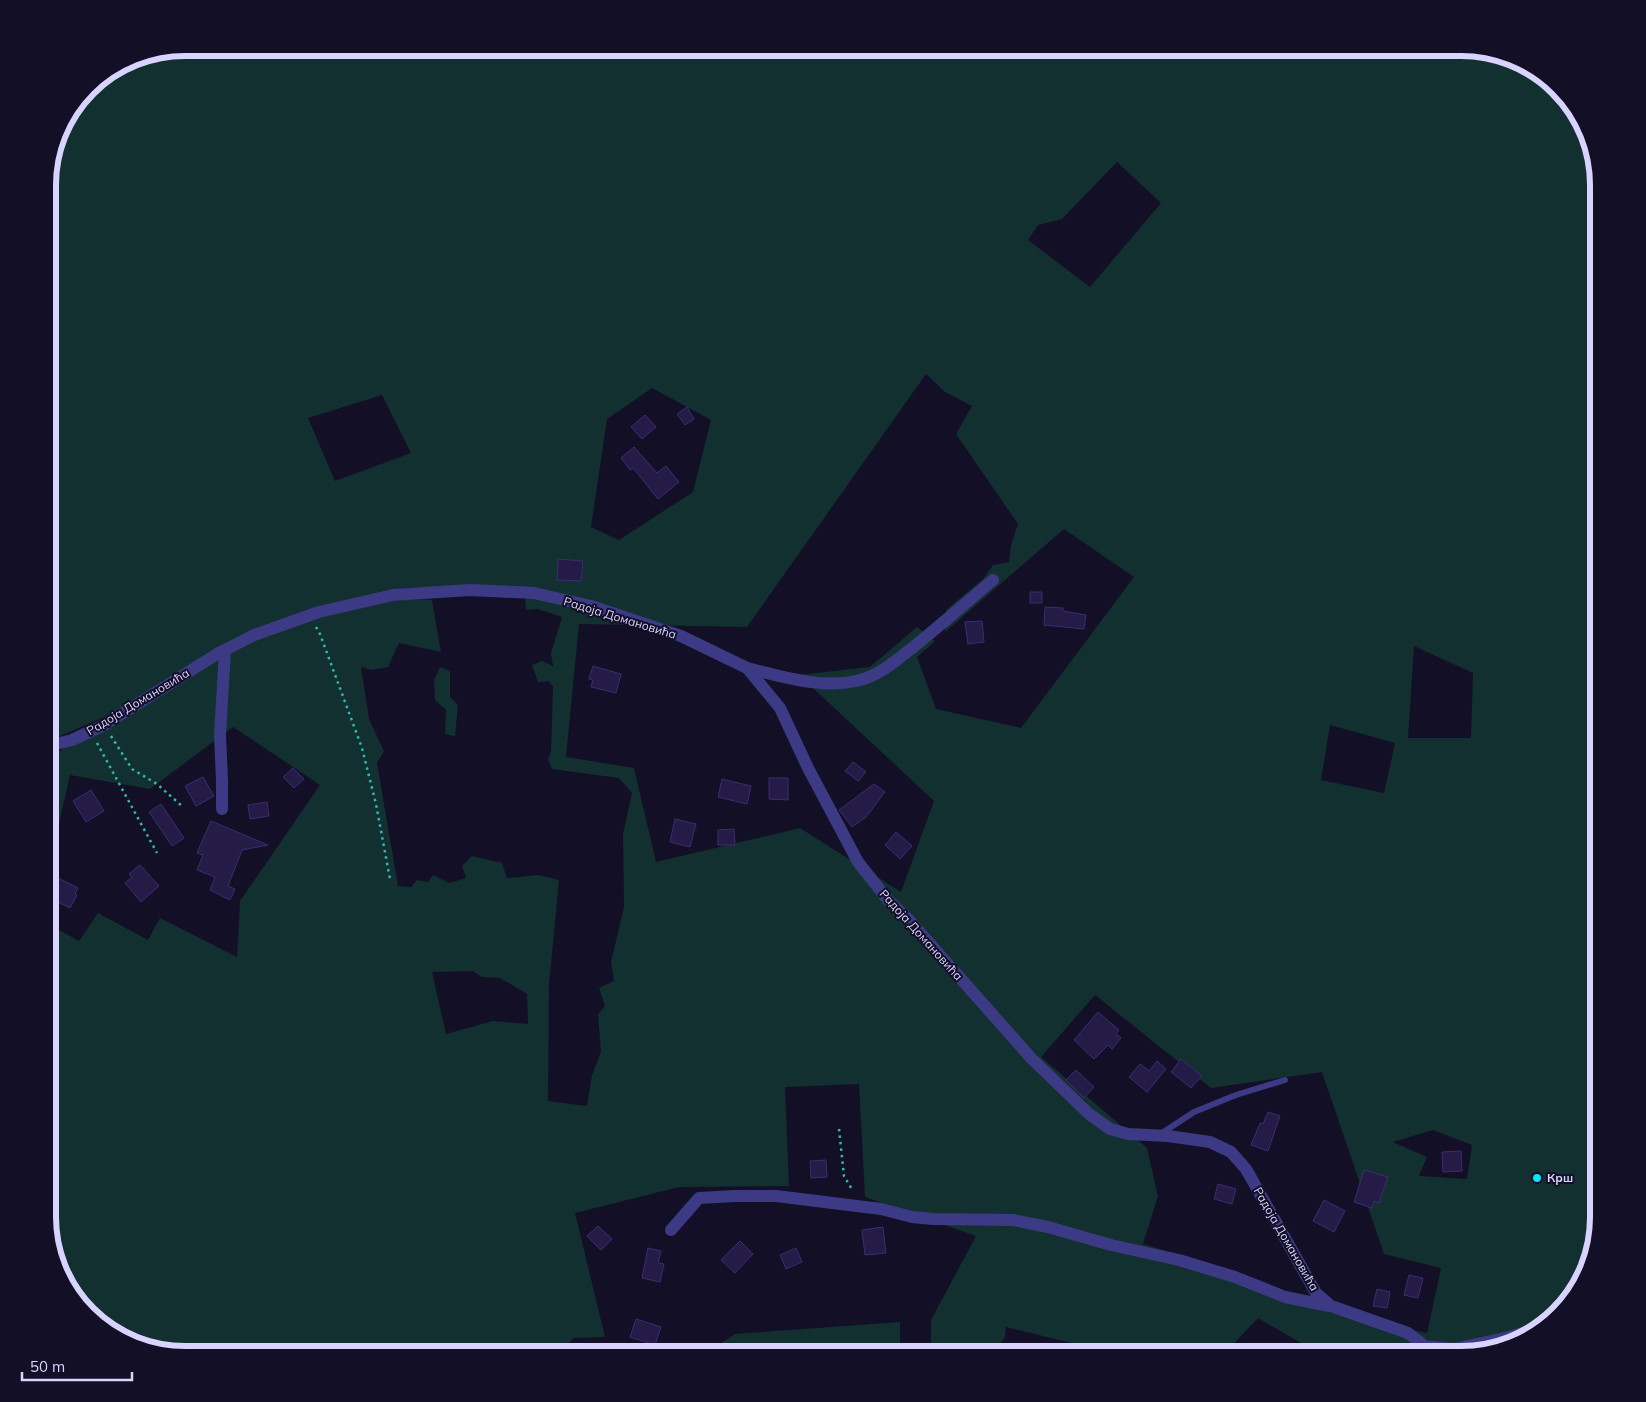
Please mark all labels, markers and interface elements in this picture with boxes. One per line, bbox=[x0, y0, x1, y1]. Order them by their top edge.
street label: Радоја Домановића bbox=[562, 593, 678, 642]
street label: Радоја Домановића bbox=[84, 665, 192, 738]
street label: Радоја Домановића bbox=[877, 886, 966, 983]
place label: Крш bbox=[1547, 1170, 1573, 1185]
marker: Крш bbox=[1531, 1172, 1543, 1184]
street label: Радоја Домановића bbox=[1251, 1184, 1322, 1293]
scale bar bbox=[22, 1350, 132, 1382]
text: 50 m bbox=[30, 1357, 65, 1376]

